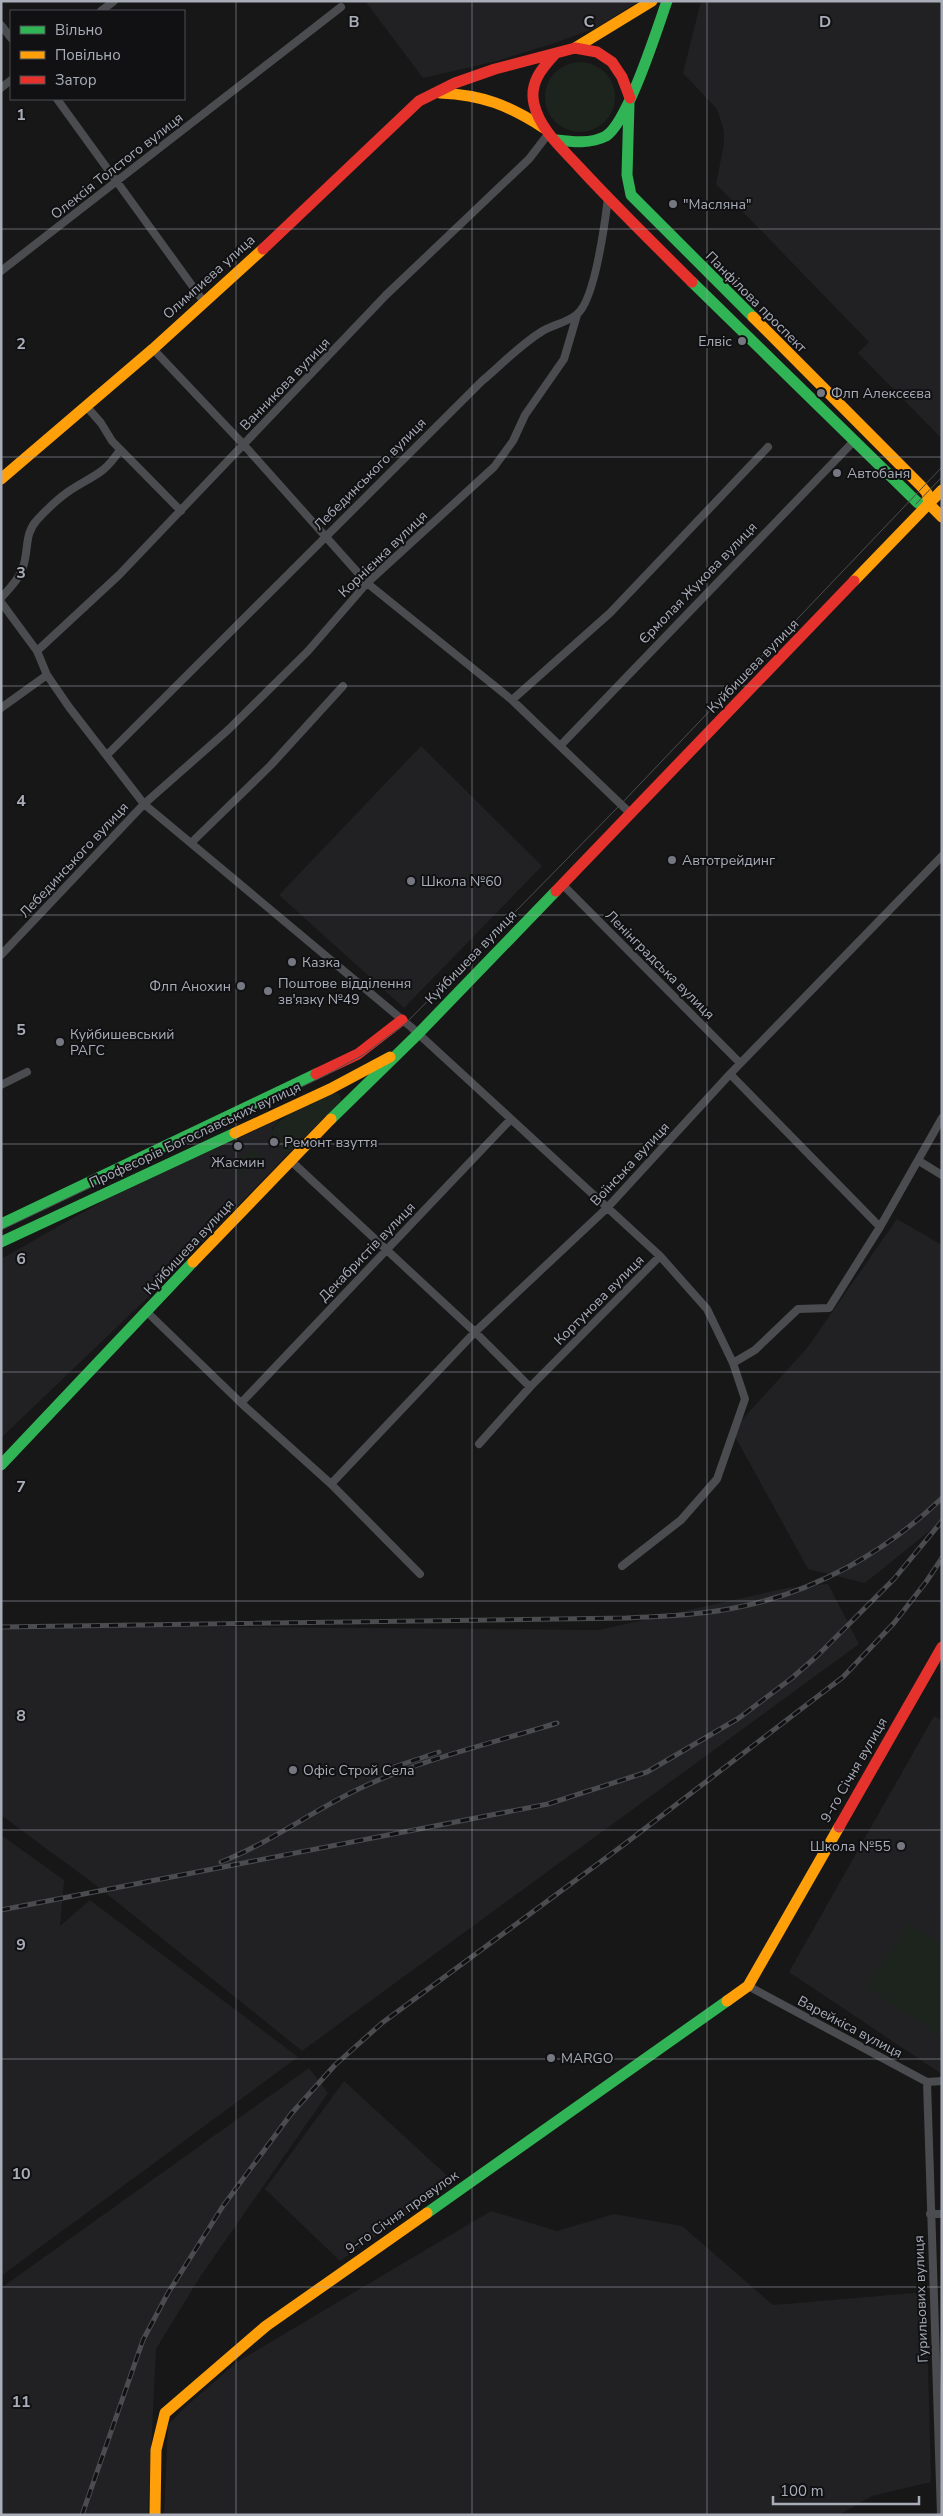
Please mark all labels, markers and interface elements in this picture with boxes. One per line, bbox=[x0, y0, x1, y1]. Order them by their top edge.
legend bbox=[10, 10, 185, 100]
text: B bbox=[348, 11, 360, 33]
text: C bbox=[584, 11, 595, 33]
text: D bbox=[819, 11, 831, 33]
text: Вільно bbox=[55, 20, 103, 40]
text: Повільно bbox=[55, 45, 121, 65]
text: Затор bbox=[55, 70, 97, 90]
text: 1 bbox=[16, 104, 26, 126]
street label: Олексія Толстого вулиця bbox=[47, 108, 187, 224]
place label: "Масляна" bbox=[683, 195, 751, 214]
marker: "Масляна" bbox=[667, 198, 679, 210]
street label: Олимпиева улица bbox=[159, 231, 259, 323]
street label: Панфілова проспект bbox=[701, 247, 811, 357]
place label: Елвіс bbox=[698, 332, 732, 351]
text: 2 bbox=[16, 333, 26, 355]
street label: Ванникова вулиця bbox=[236, 333, 334, 435]
marker: Елвіс bbox=[736, 335, 748, 347]
place label: Флп Алексєєва bbox=[831, 384, 931, 403]
marker: Флп Алексєєва bbox=[815, 387, 827, 399]
street label: Лебединського вулиця bbox=[310, 414, 430, 534]
place label: Автобаня bbox=[847, 464, 910, 483]
marker: Автобаня bbox=[831, 467, 843, 479]
street label: Корнієнка вулиця bbox=[334, 507, 432, 601]
street label: Єрмолая Жукова вулиця bbox=[635, 518, 761, 648]
text: 3 bbox=[16, 562, 26, 584]
street label: Куйбишева вулиця bbox=[703, 615, 803, 717]
text: 4 bbox=[16, 790, 26, 812]
street label: Лебединського вулиця bbox=[15, 798, 133, 922]
place label: Автотрейдинг bbox=[682, 851, 775, 870]
marker: Автотрейдинг bbox=[666, 854, 678, 866]
place label: Школа №60 bbox=[421, 872, 502, 891]
marker: Школа №60 bbox=[405, 875, 417, 887]
street label: Куйбишева вулиця bbox=[421, 906, 521, 1008]
street label: Ленінградська вулиця bbox=[601, 906, 719, 1024]
place label: Казка bbox=[302, 953, 340, 972]
marker: Казка bbox=[286, 956, 298, 968]
place label: Поштове відділення зв'язку №49 bbox=[278, 974, 411, 1009]
place label: Флп Анохин bbox=[149, 977, 231, 996]
marker: Флп Анохин bbox=[235, 980, 247, 992]
marker: Поштове відділення зв'язку №49 bbox=[262, 985, 274, 997]
text: 5 bbox=[16, 1019, 26, 1041]
place label: Куйбишевський РАГС bbox=[70, 1025, 175, 1060]
marker: Куйбишевський РАГС bbox=[54, 1036, 66, 1048]
street label: Професорів Богославських вулиця bbox=[86, 1077, 304, 1193]
street label: Воїнська вулиця bbox=[586, 1118, 674, 1210]
place label: Ремонт взуття bbox=[284, 1133, 378, 1152]
marker: Ремонт взуття bbox=[268, 1136, 280, 1148]
marker: Жасмин bbox=[232, 1140, 244, 1152]
place label: Жасмин bbox=[211, 1153, 265, 1172]
street label: Куйбишева вулиця bbox=[140, 1195, 238, 1299]
street label: Декабристів вулиця bbox=[314, 1198, 420, 1306]
text: 6 bbox=[16, 1248, 26, 1270]
street label: Кортунова вулиця bbox=[550, 1251, 648, 1349]
text: 7 bbox=[16, 1476, 26, 1498]
text: 8 bbox=[16, 1705, 26, 1727]
street label: 9-го Січня вулиця bbox=[816, 1714, 892, 1826]
place label: Офіс Строй Села bbox=[303, 1761, 415, 1780]
marker: Офіс Строй Села bbox=[287, 1764, 299, 1776]
place label: Школа №55 bbox=[810, 1837, 891, 1856]
marker: Школа №55 bbox=[895, 1840, 907, 1852]
text: 9 bbox=[16, 1934, 26, 1956]
street label: Варейкіса вулиця bbox=[794, 1991, 906, 2063]
place label: MARGO bbox=[561, 2049, 613, 2068]
marker: MARGO bbox=[545, 2052, 557, 2064]
text: 10 bbox=[11, 2163, 31, 2185]
street label: 9-го Січня провулок bbox=[342, 2165, 463, 2258]
street label: Гурильових вулиця bbox=[909, 2235, 933, 2363]
text: 11 bbox=[11, 2391, 31, 2413]
scale bar bbox=[773, 2474, 919, 2506]
text: 100 m bbox=[780, 2481, 824, 2501]

